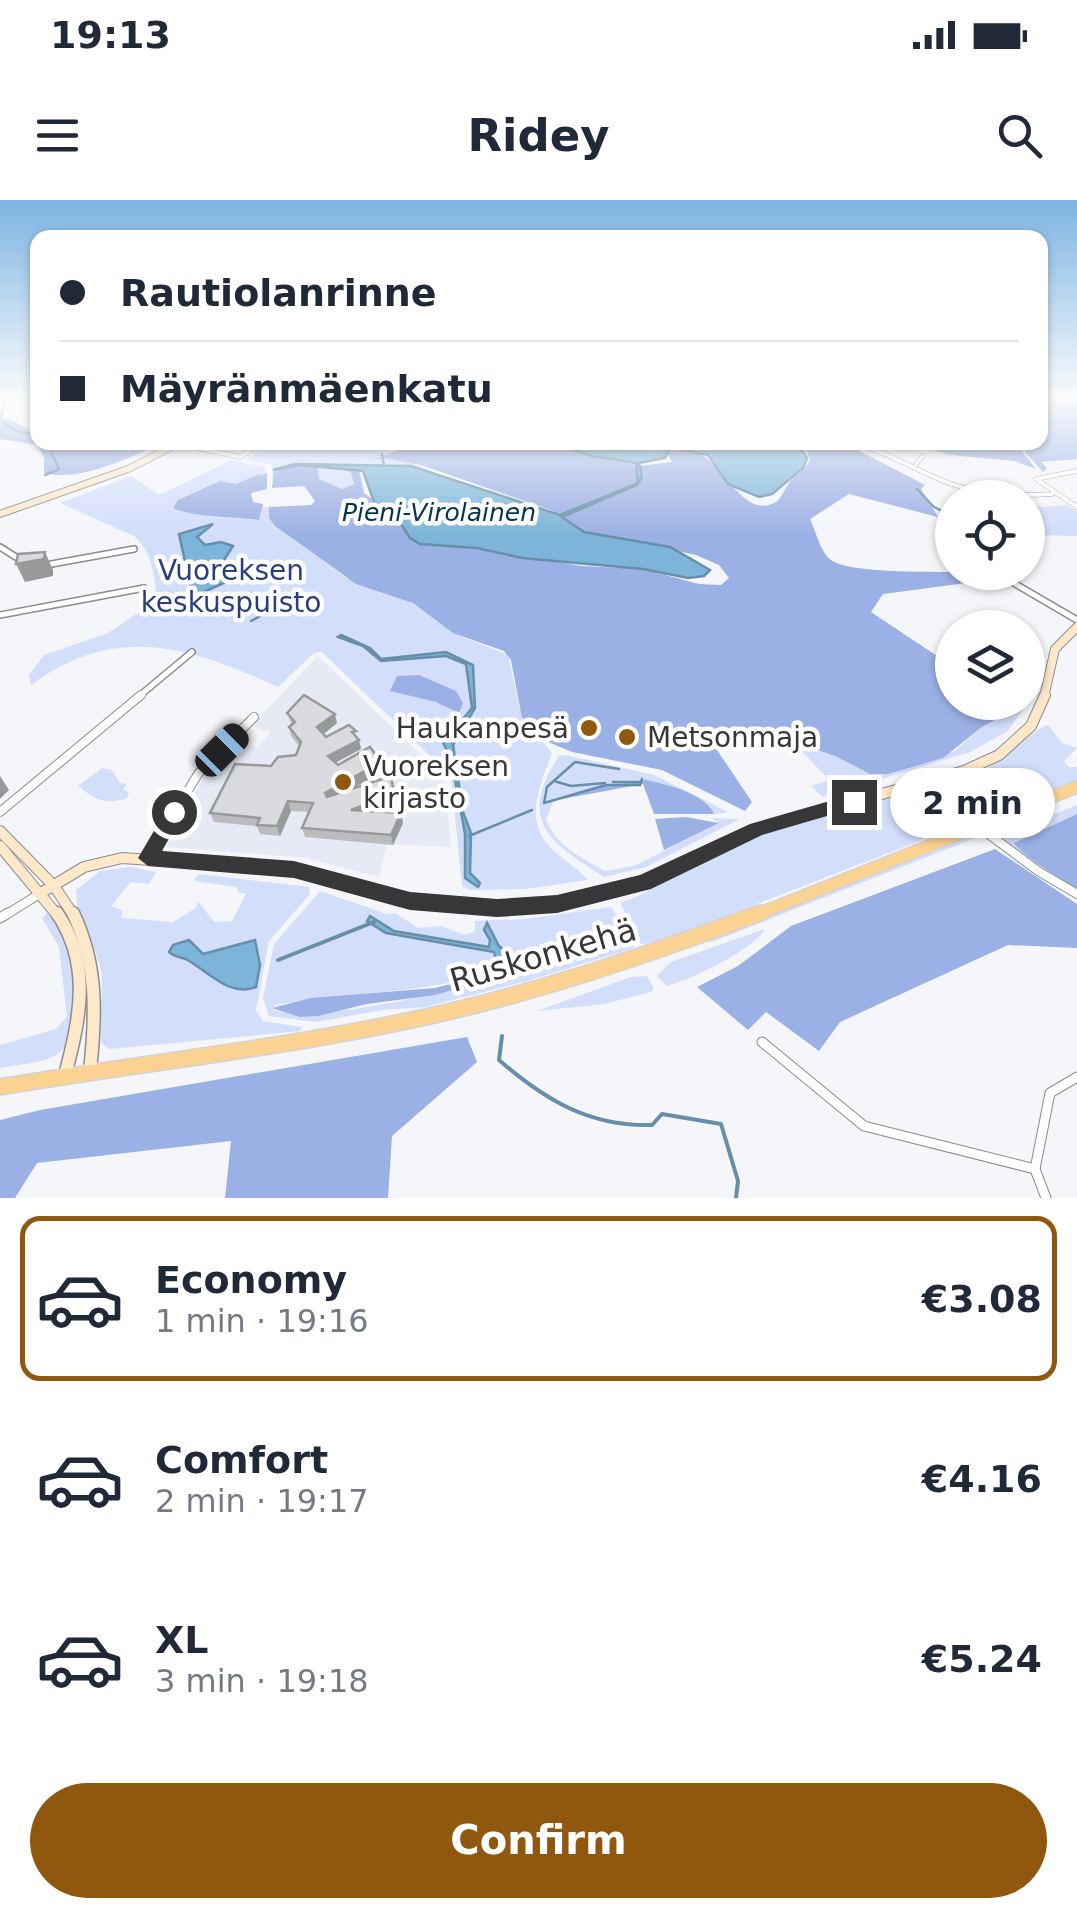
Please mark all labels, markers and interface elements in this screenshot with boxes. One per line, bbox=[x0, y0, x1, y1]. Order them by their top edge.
text: 19:13 bbox=[50, 13, 171, 57]
icon: menu bbox=[30, 108, 85, 163]
icon: search bbox=[992, 108, 1047, 163]
text: Ridey bbox=[467, 109, 610, 162]
text: Rautiolanrinne bbox=[120, 271, 437, 315]
text: Mäyränmäenkatu bbox=[120, 367, 493, 411]
map controls bbox=[935, 480, 1045, 720]
button: locate bbox=[935, 480, 1045, 590]
water label: Pieni-Virolainen bbox=[342, 498, 536, 527]
park label: Vuoreksen keskuspuisto bbox=[141, 554, 321, 619]
button: layers bbox=[935, 610, 1045, 720]
place label: Haukanpesä bbox=[396, 712, 569, 745]
marker: Haukanpesä bbox=[578, 717, 600, 739]
car bbox=[190, 718, 254, 782]
place label: Metsonmaja bbox=[647, 721, 818, 754]
marker: Metsonmaja bbox=[616, 726, 638, 748]
place label: Vuoreksen kirjasto bbox=[363, 750, 509, 815]
callout: 2 min bbox=[889, 767, 1054, 837]
marker: Vuoreksen kirjasto bbox=[332, 771, 354, 793]
route end bbox=[832, 780, 877, 825]
text: 2 min bbox=[922, 784, 1023, 822]
route start bbox=[152, 790, 197, 835]
street label: Ruskonkehä bbox=[445, 910, 641, 1000]
icon: car bbox=[35, 1254, 125, 1344]
text: Economy bbox=[155, 1258, 347, 1302]
text: €3.08 bbox=[922, 1277, 1042, 1321]
text: 1 min · 19:16 bbox=[155, 1302, 369, 1340]
icon: car bbox=[35, 1434, 125, 1524]
text: Comfort bbox=[155, 1438, 328, 1482]
text: €4.16 bbox=[922, 1457, 1042, 1501]
text: 2 min · 19:17 bbox=[155, 1482, 369, 1520]
icon: car bbox=[35, 1614, 125, 1704]
text: XL bbox=[155, 1618, 209, 1662]
text: €5.24 bbox=[922, 1637, 1042, 1681]
text: 3 min · 19:18 bbox=[155, 1662, 369, 1700]
button: Confirm bbox=[30, 1783, 1047, 1898]

